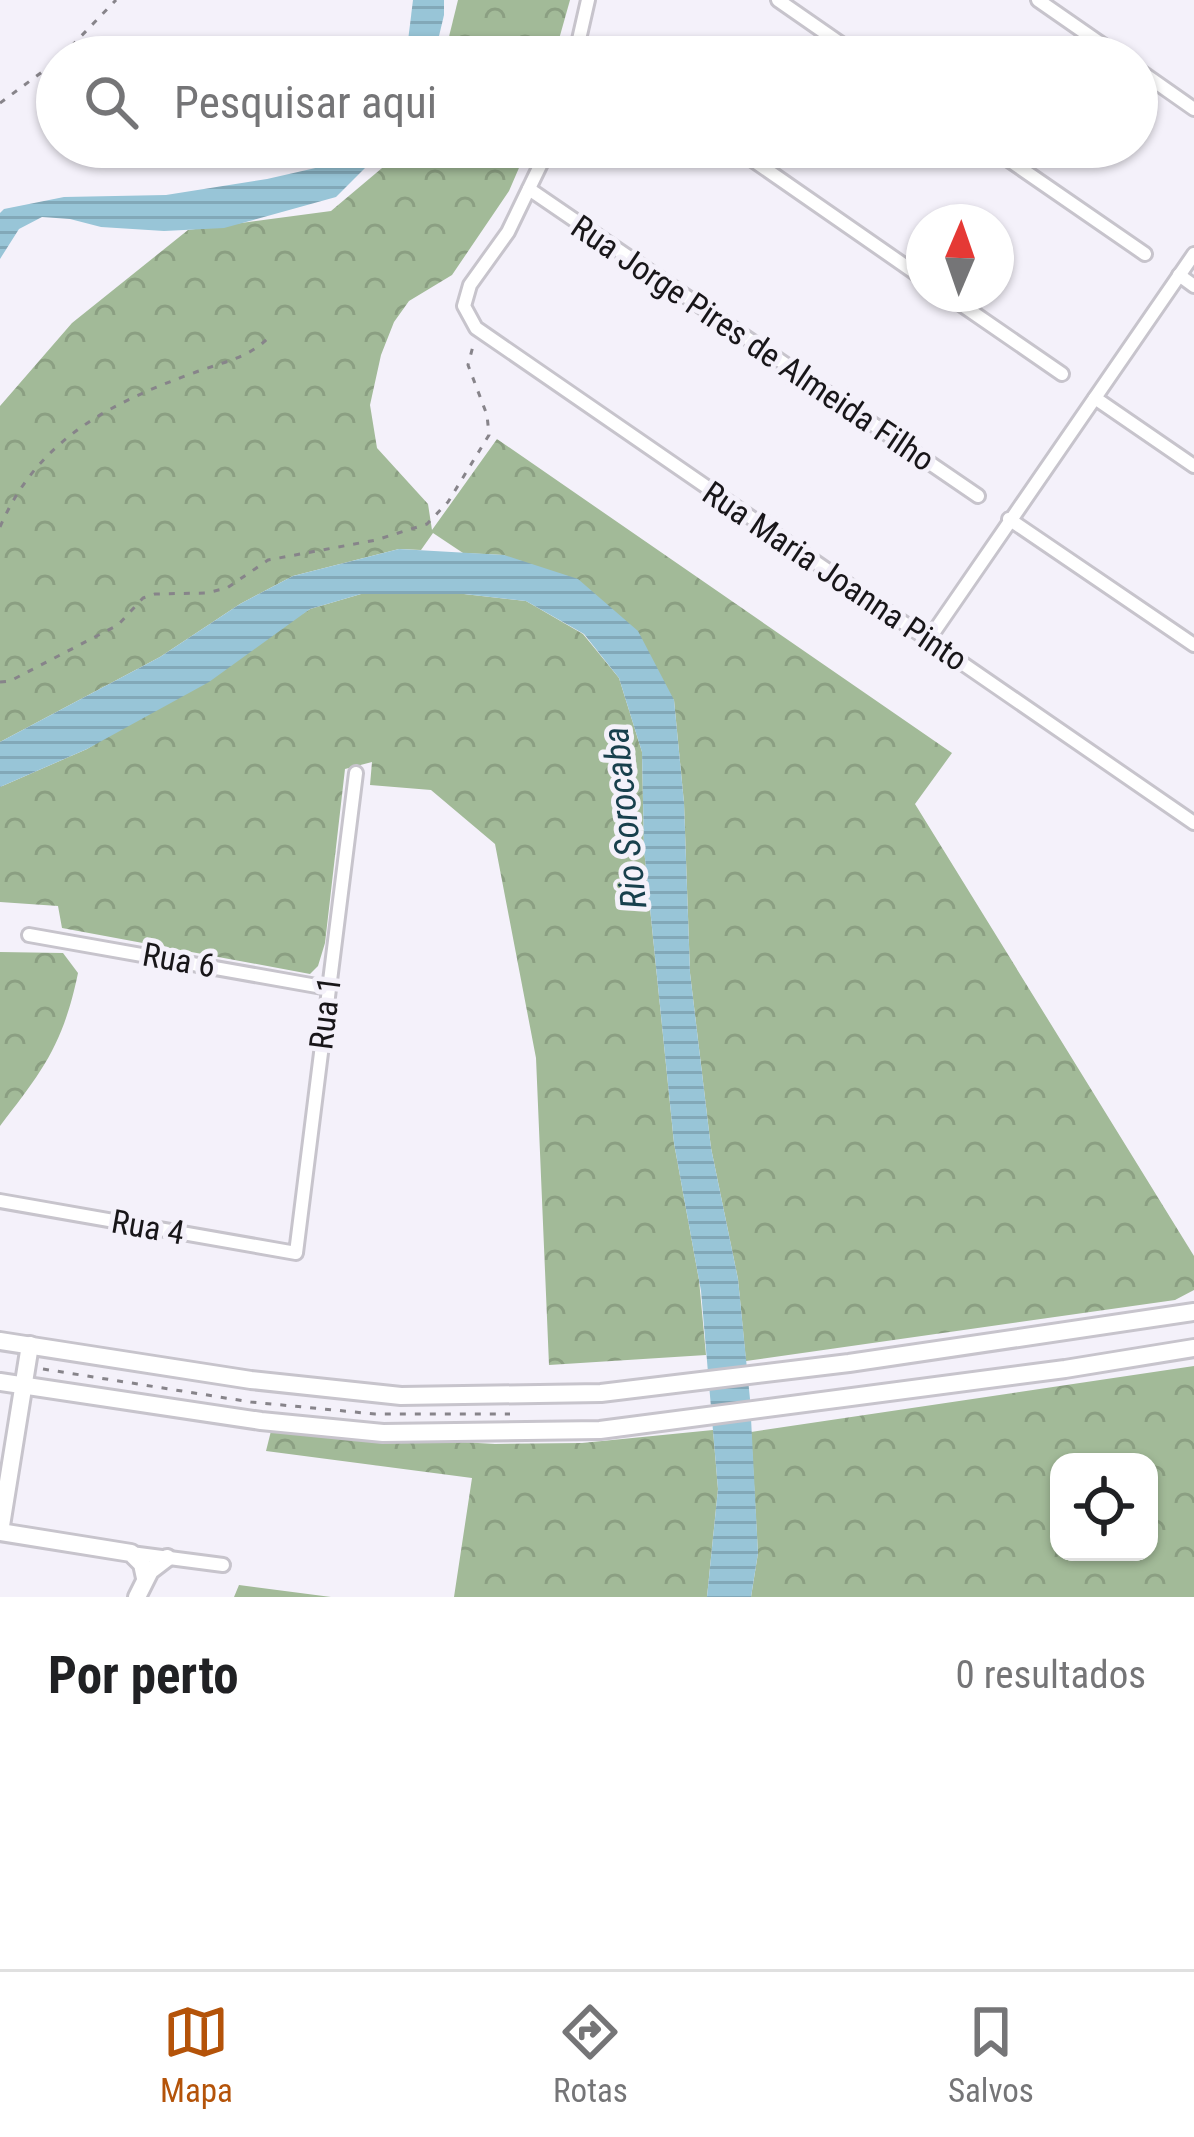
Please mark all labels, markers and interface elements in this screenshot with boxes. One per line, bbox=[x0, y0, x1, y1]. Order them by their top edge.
search box bbox=[36, 36, 1158, 168]
icon: search bbox=[78, 69, 144, 135]
text: Pesquisar aqui bbox=[174, 76, 437, 129]
north arrow bbox=[906, 204, 1014, 312]
street label: Rua Jorge Pires de Almeida Filho bbox=[564, 207, 942, 479]
street label: Rua Maria Joanna Pinto bbox=[696, 473, 974, 679]
water label: Rio Sorocaba bbox=[595, 725, 655, 911]
street label: Rua 6 bbox=[140, 934, 218, 986]
street label: Rua 1 bbox=[301, 974, 349, 1052]
street label: Rua 4 bbox=[109, 1201, 187, 1253]
map controls bbox=[1050, 1453, 1158, 1561]
button: locate bbox=[1050, 1453, 1158, 1561]
text: Por perto bbox=[48, 1646, 239, 1705]
text: 0 resultados bbox=[955, 1652, 1146, 1698]
tab: Mapa bbox=[160, 1999, 233, 2110]
tab: Rotas bbox=[553, 1999, 628, 2110]
tab: Salvos bbox=[948, 1999, 1034, 2110]

